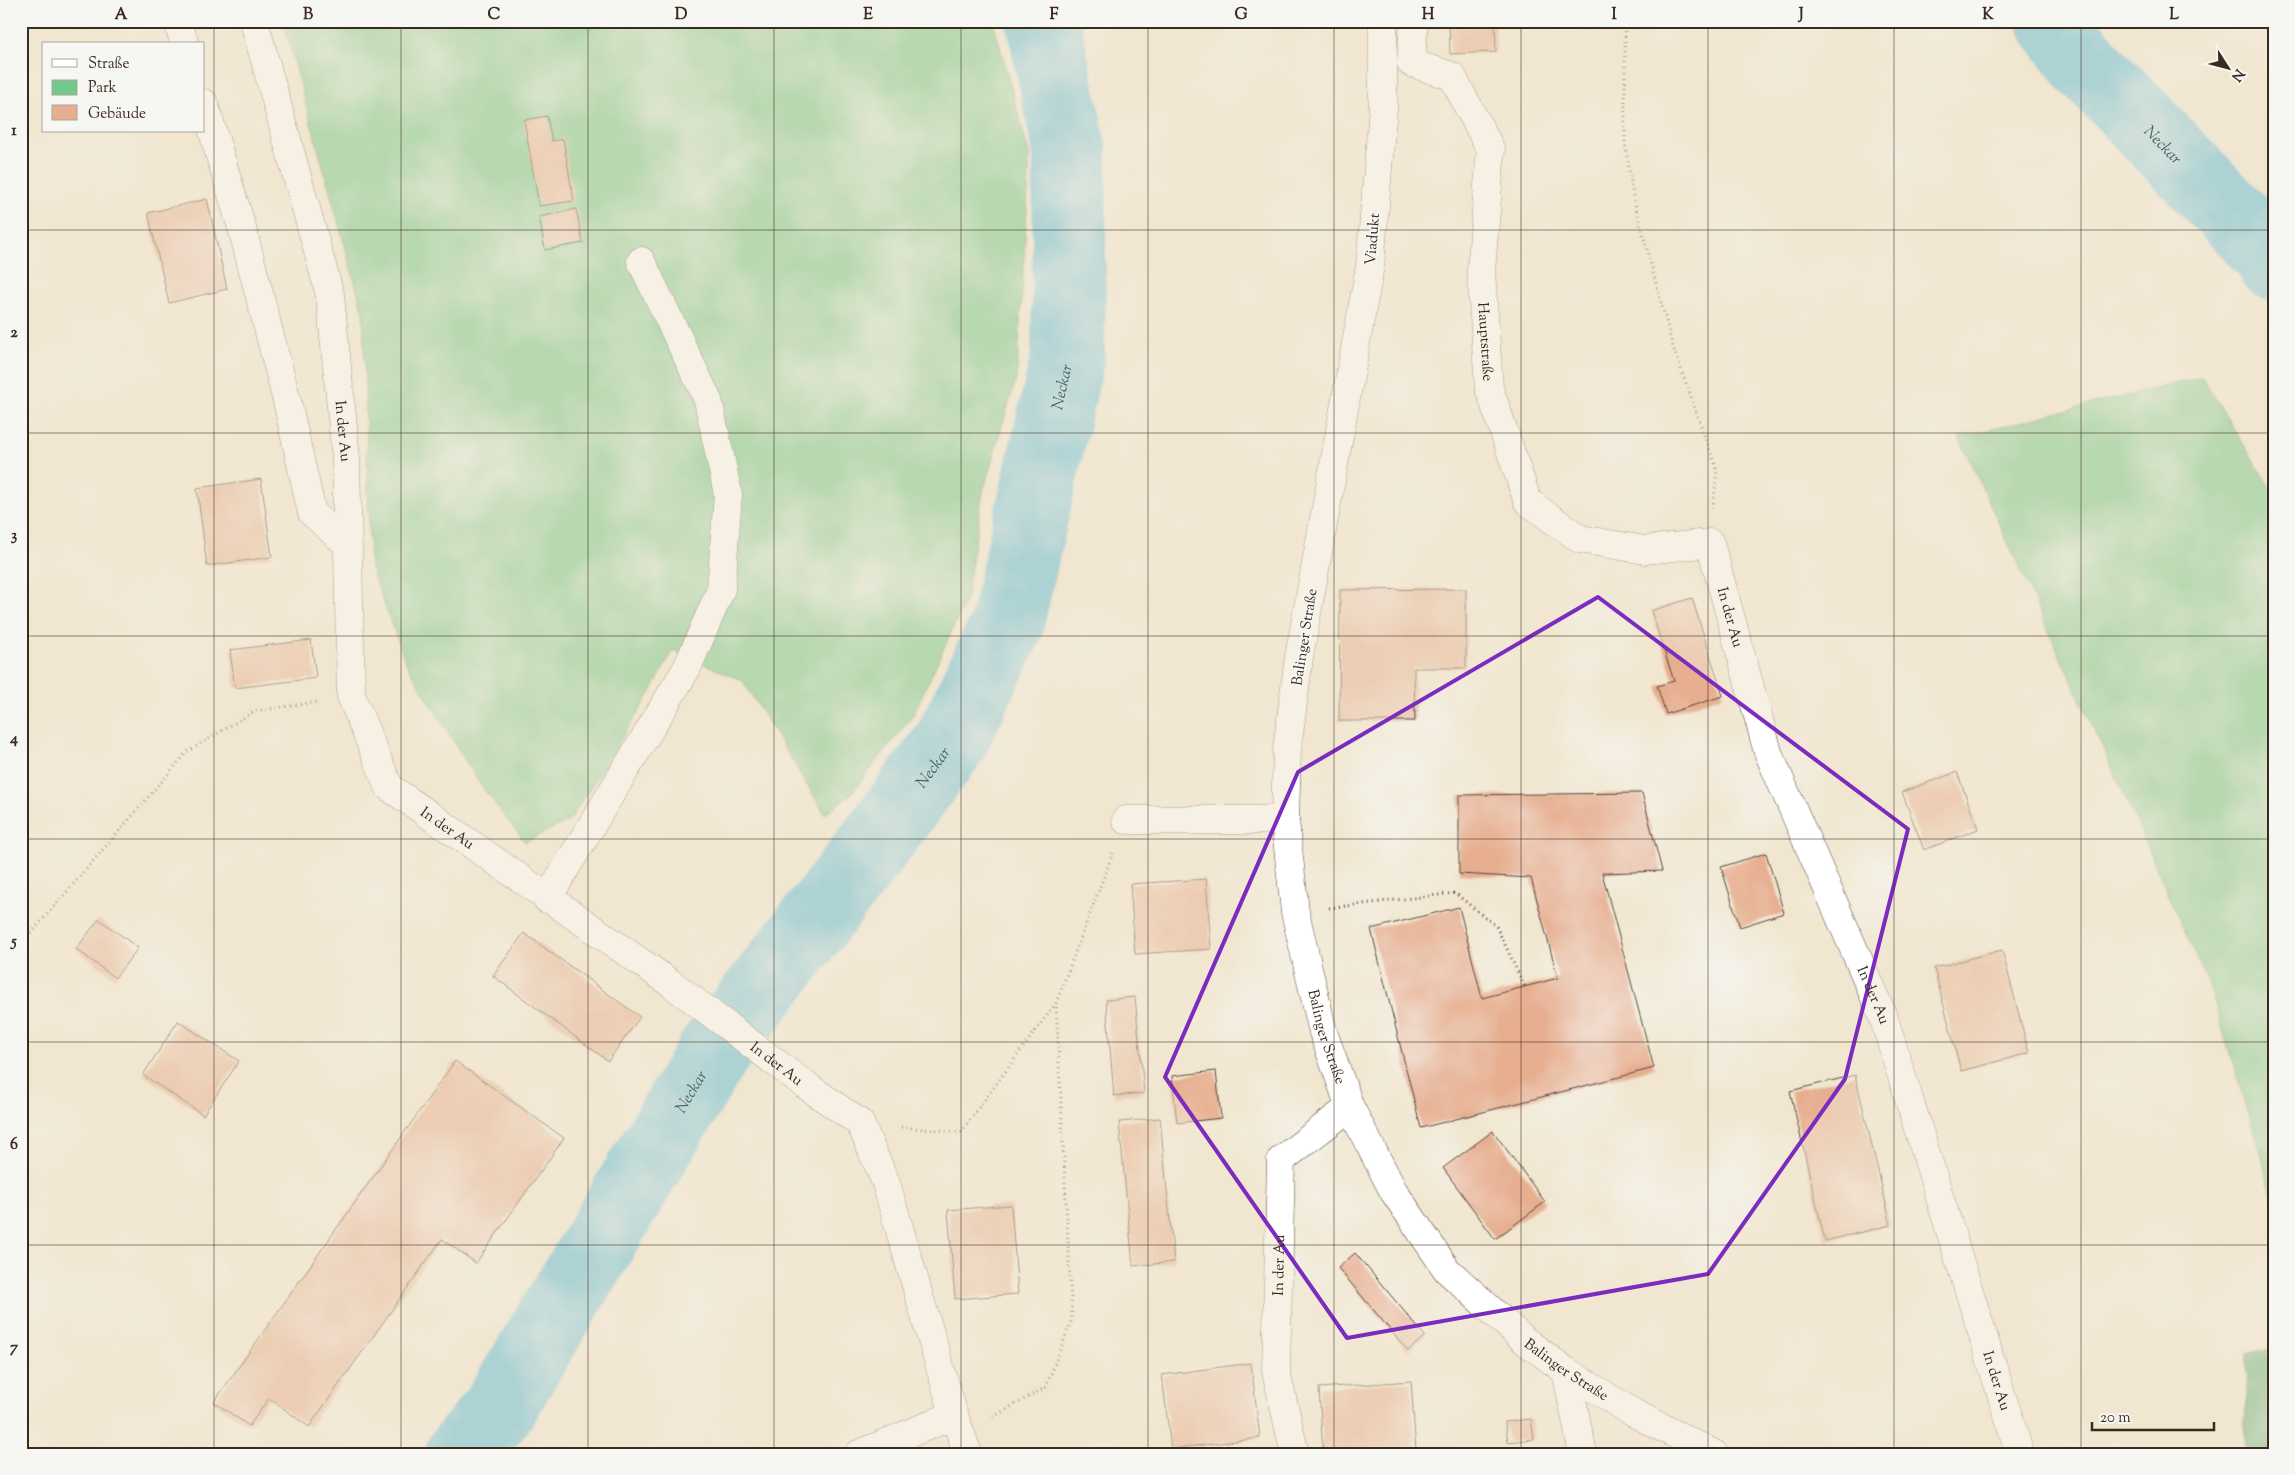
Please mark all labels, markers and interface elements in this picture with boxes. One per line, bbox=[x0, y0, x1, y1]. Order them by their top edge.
text: A bbox=[115, 4, 128, 27]
text: B bbox=[303, 4, 313, 27]
text: C bbox=[488, 4, 501, 27]
text: D bbox=[675, 4, 688, 27]
text: E bbox=[863, 4, 873, 27]
text: F bbox=[1050, 4, 1059, 27]
text: G bbox=[1234, 4, 1248, 27]
text: H bbox=[1422, 4, 1435, 27]
text: I bbox=[1611, 4, 1617, 27]
text: J bbox=[1797, 4, 1804, 27]
text: K bbox=[1982, 4, 1994, 27]
text: L bbox=[2169, 4, 2179, 27]
legend bbox=[42, 42, 205, 132]
north arrow bbox=[2202, 42, 2252, 92]
text: Straße bbox=[88, 54, 130, 75]
text: N bbox=[2226, 64, 2248, 85]
text: Park bbox=[88, 78, 117, 99]
text: Gebäude bbox=[88, 104, 146, 125]
text: 1 bbox=[11, 120, 17, 143]
water label: Neckar bbox=[2137, 121, 2186, 171]
street label: Viadukt bbox=[1361, 212, 1386, 266]
street label: Hauptstraße bbox=[1471, 302, 1498, 382]
text: 2 bbox=[10, 322, 18, 345]
water label: Neckar bbox=[1047, 362, 1080, 412]
street label: In der Au bbox=[328, 400, 355, 463]
text: 3 bbox=[11, 525, 18, 548]
street label: In der Au bbox=[1711, 585, 1748, 650]
street label: Balinger Straße bbox=[1287, 587, 1324, 687]
text: 4 bbox=[9, 728, 18, 751]
water label: Neckar bbox=[911, 743, 957, 794]
street label: In der Au bbox=[415, 803, 478, 855]
text: 5 bbox=[9, 931, 17, 954]
street label: In der Au bbox=[1851, 963, 1894, 1027]
street label: Balinger Straße bbox=[1301, 987, 1350, 1087]
street label: In der Au bbox=[745, 1038, 807, 1092]
water label: Neckar bbox=[671, 1067, 714, 1118]
text: 6 bbox=[10, 1134, 18, 1157]
street label: In der Au bbox=[1269, 1234, 1291, 1296]
street label: Balinger Straße bbox=[1519, 1334, 1612, 1407]
text: 7 bbox=[10, 1337, 19, 1360]
street label: In der Au bbox=[1976, 1349, 2015, 1414]
scale bar bbox=[2092, 1400, 2215, 1432]
text: 20 m bbox=[2100, 1408, 2131, 1429]

